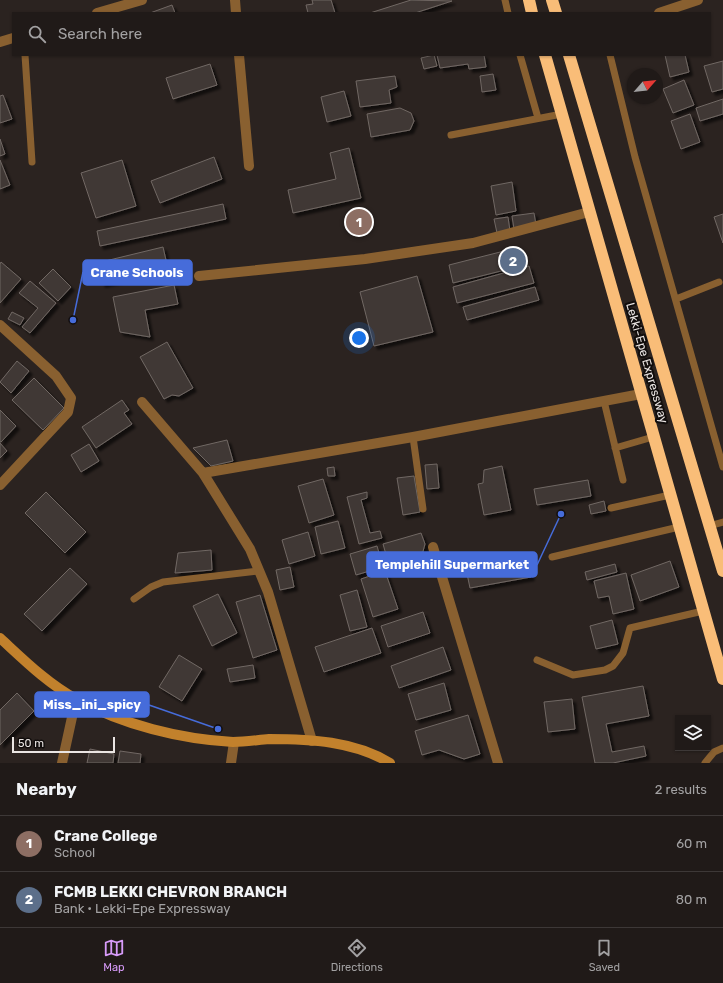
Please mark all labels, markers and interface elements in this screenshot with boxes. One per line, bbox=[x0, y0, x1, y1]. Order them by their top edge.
search box bbox=[12, 12, 711, 56]
icon: search bbox=[26, 23, 48, 45]
text: Search here bbox=[58, 25, 142, 43]
north arrow bbox=[627, 68, 663, 104]
pin: 1 bbox=[346, 207, 372, 237]
pin: 2 bbox=[500, 246, 526, 276]
callout: Crane Schools bbox=[83, 260, 192, 285]
text: Crane Schools bbox=[91, 265, 183, 280]
street label: Lekki-Epe Expressway bbox=[623, 301, 671, 425]
your location bbox=[349, 328, 369, 348]
callout: Templehill Supermarket bbox=[367, 552, 537, 577]
text: Templehill Supermarket bbox=[375, 557, 529, 572]
callout: Miss_ini_spicy bbox=[35, 692, 149, 717]
text: Miss_ini_spicy bbox=[43, 697, 141, 712]
map controls bbox=[675, 715, 711, 751]
button: layers bbox=[675, 715, 711, 751]
scale bar bbox=[12, 735, 115, 754]
text: 50 m bbox=[18, 737, 44, 750]
text: Nearby bbox=[16, 779, 77, 799]
text: 2 results bbox=[655, 782, 707, 797]
text: Crane College bbox=[54, 827, 157, 845]
text: 1 bbox=[26, 836, 32, 851]
text: 60 m bbox=[676, 836, 707, 851]
text: School bbox=[54, 845, 95, 860]
text: FCMB LEKKI CHEVRON BRANCH bbox=[54, 883, 287, 901]
text: 2 bbox=[25, 892, 33, 907]
text: 80 m bbox=[676, 892, 707, 907]
text: Bank · Lekki-Epe Expressway bbox=[54, 901, 231, 916]
tab: Map bbox=[103, 937, 125, 974]
tab: Directions bbox=[331, 937, 383, 974]
tab: Saved bbox=[589, 937, 620, 974]

